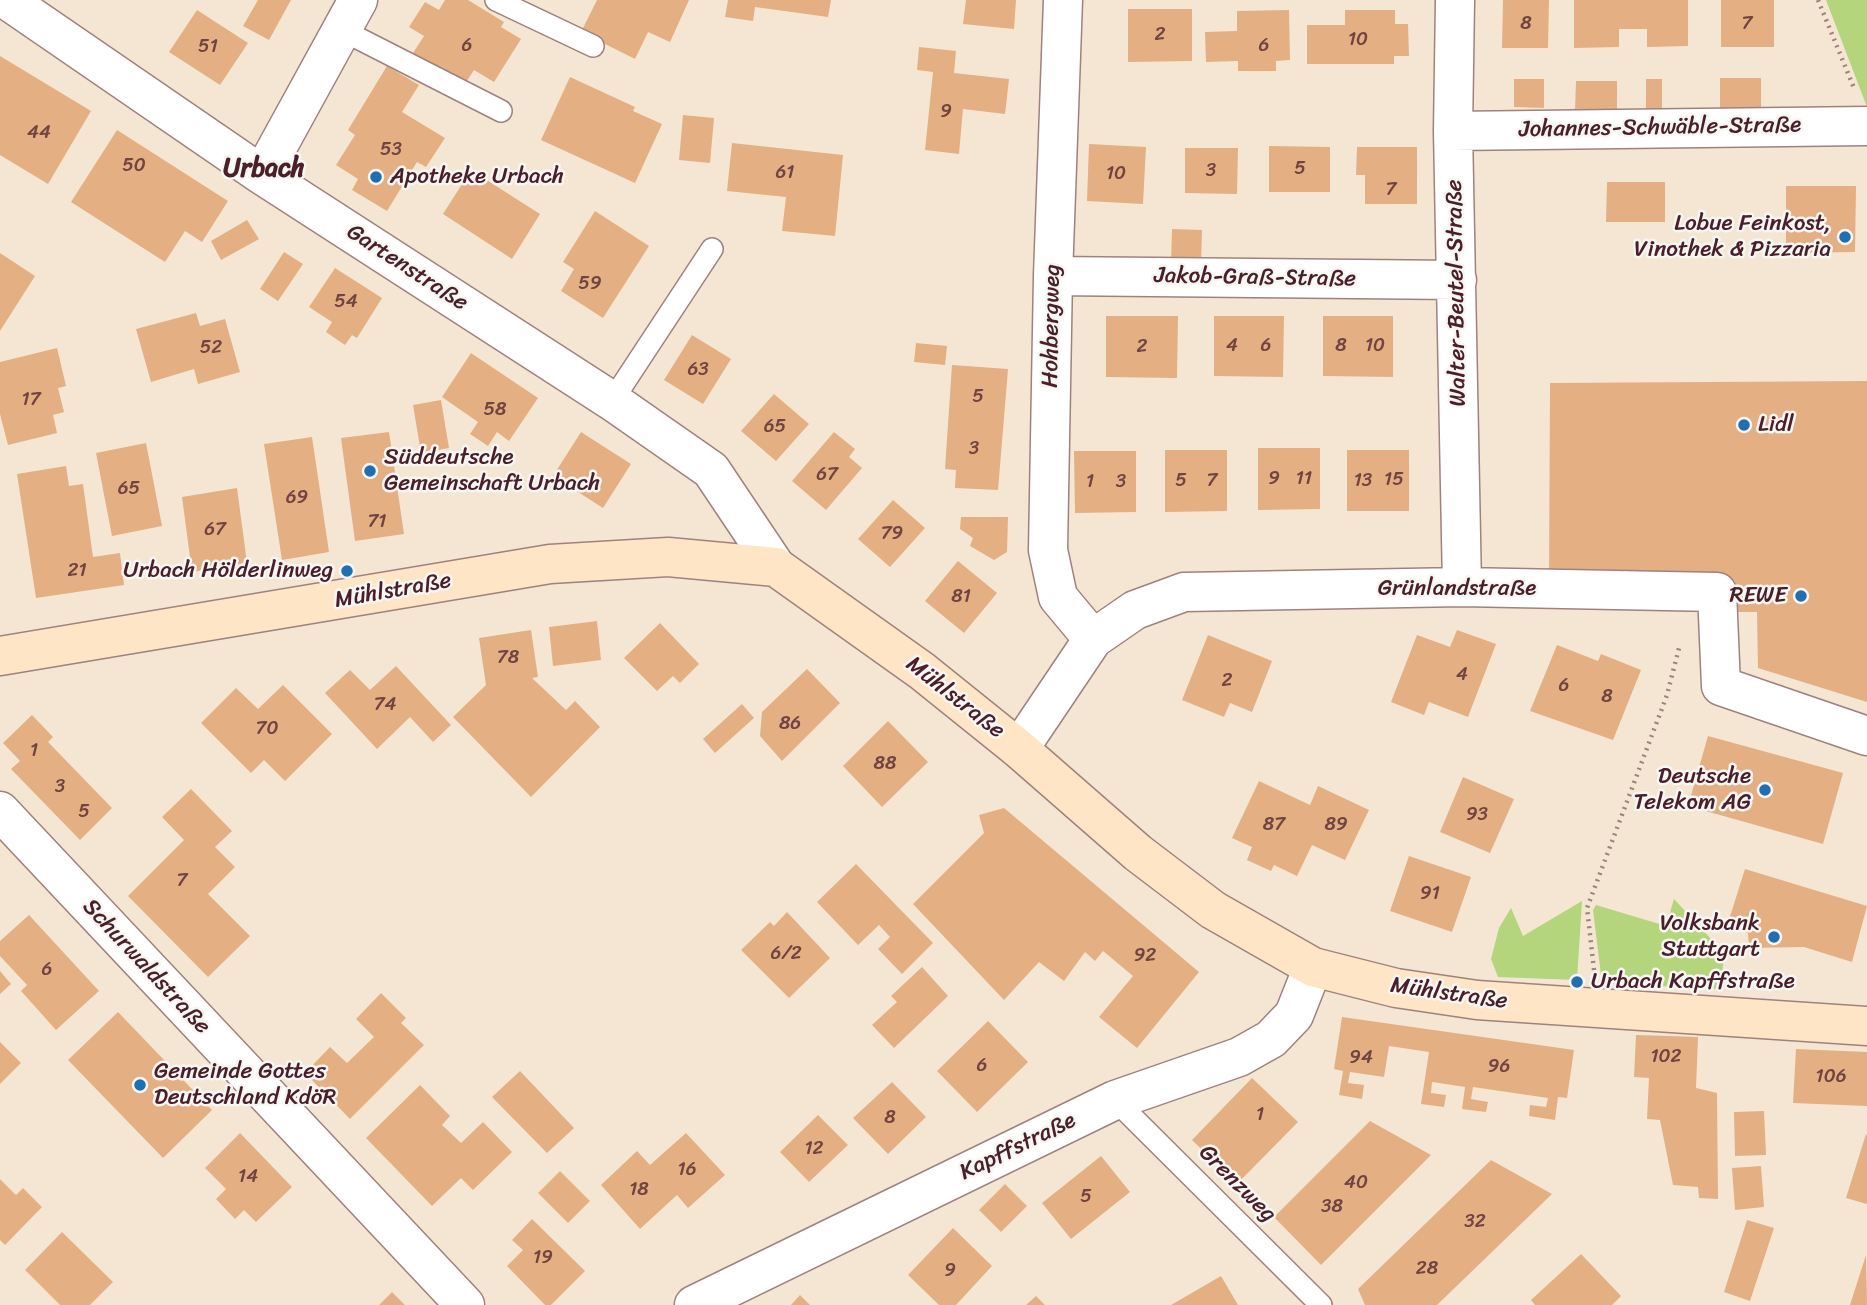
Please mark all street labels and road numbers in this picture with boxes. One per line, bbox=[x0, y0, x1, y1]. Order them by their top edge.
street label: Johannes-Schwäble-Straße bbox=[1519, 112, 1801, 144]
street label: Walter-Beutel-Straße bbox=[1441, 179, 1473, 407]
street label: Gartenstraße bbox=[341, 219, 473, 317]
street label: Jakob-Graß-Straße bbox=[1154, 262, 1356, 294]
street label: Hohbergweg bbox=[1037, 264, 1067, 388]
street label: Mühlstraße bbox=[333, 567, 453, 615]
street label: Grünlandstraße bbox=[1378, 575, 1536, 603]
street label: Mühlstraße bbox=[900, 651, 1010, 745]
street label: Schurwaldstraße bbox=[76, 894, 216, 1040]
street label: Mühlstraße bbox=[1389, 972, 1509, 1016]
street label: Kapffstraße bbox=[955, 1107, 1081, 1187]
street label: Grenzweg bbox=[1193, 1140, 1281, 1228]

